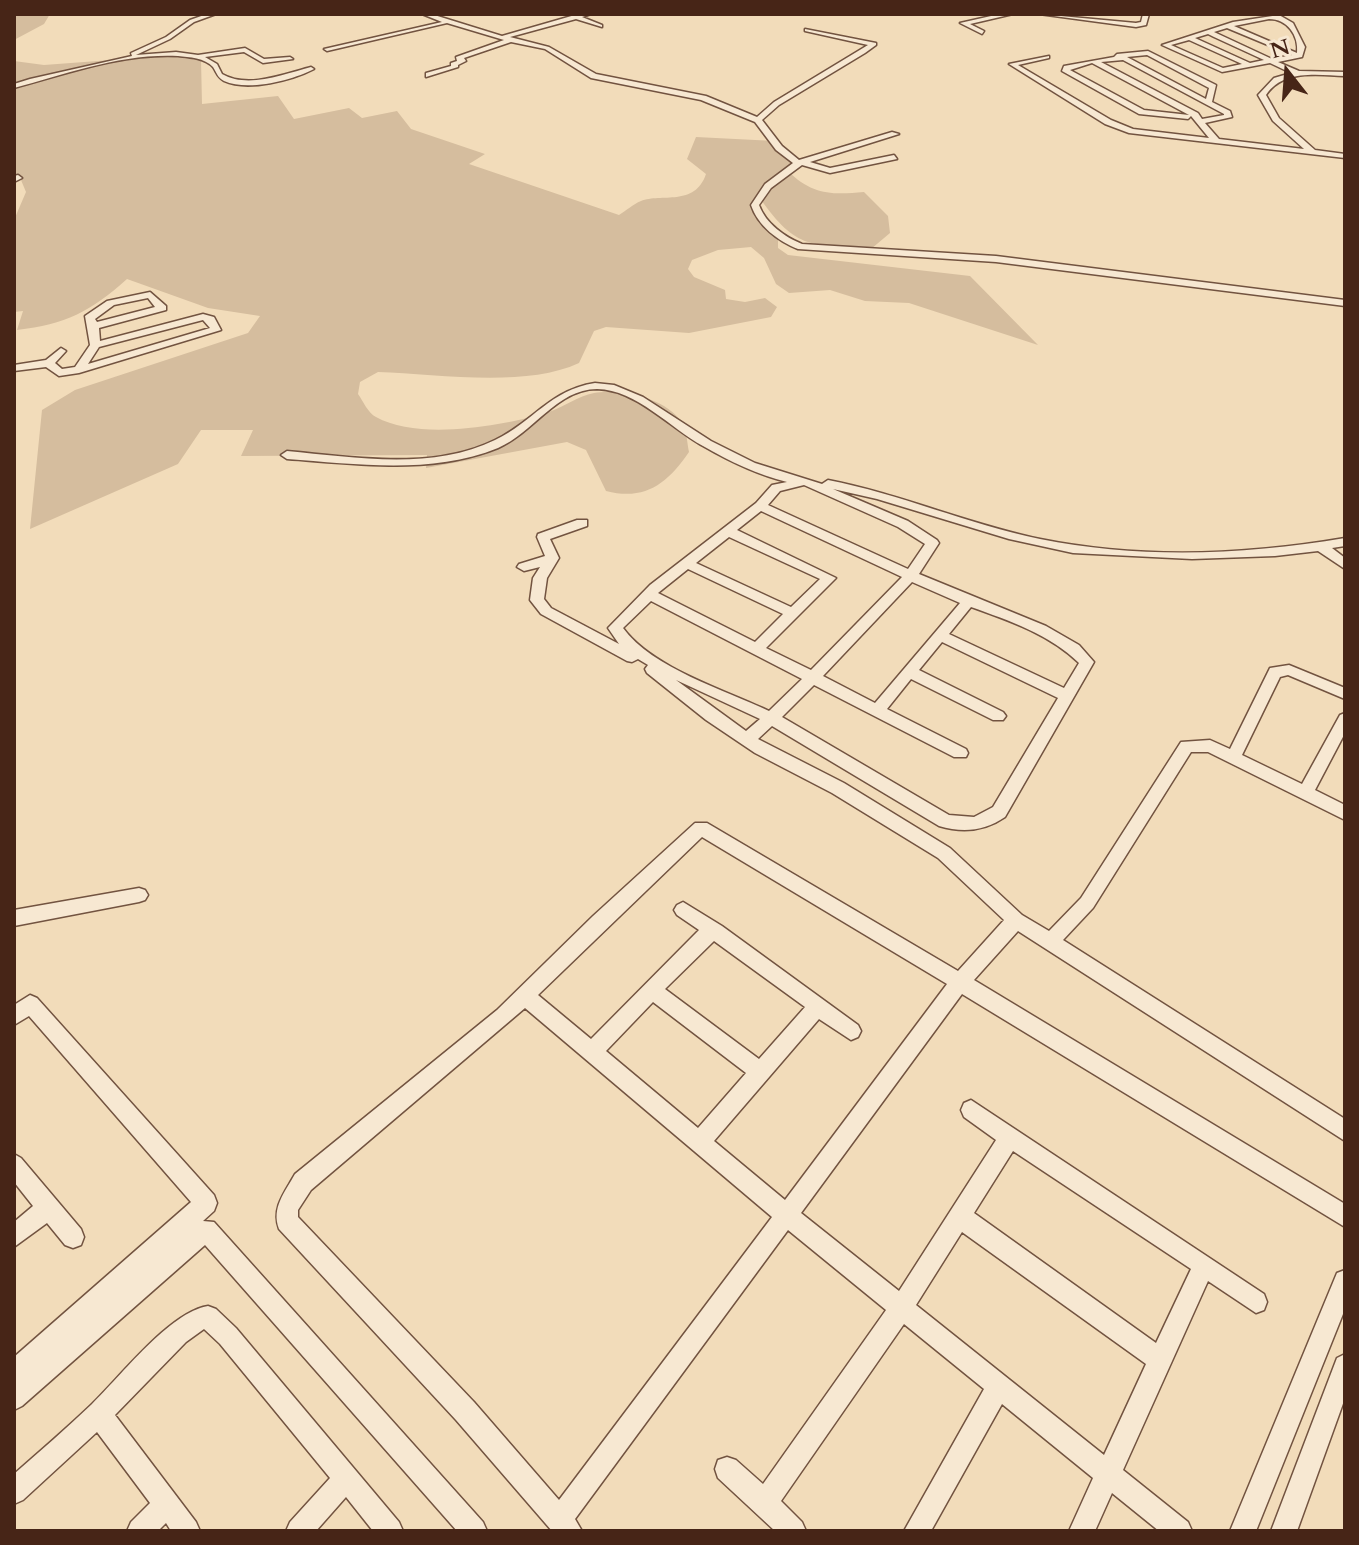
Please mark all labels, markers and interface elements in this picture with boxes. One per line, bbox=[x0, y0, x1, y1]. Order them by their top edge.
north arrow bbox=[1247, 32, 1327, 112]
text: N bbox=[1266, 32, 1293, 66]

